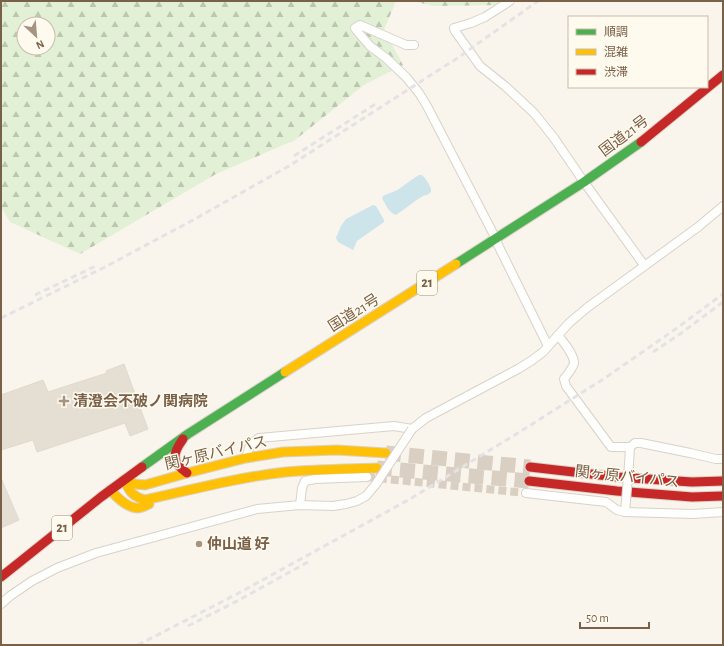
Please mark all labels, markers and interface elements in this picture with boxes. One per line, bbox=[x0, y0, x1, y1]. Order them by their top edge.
north arrow bbox=[16, 16, 56, 56]
legend bbox=[568, 16, 708, 88]
text: 順調 bbox=[604, 26, 628, 38]
text: N bbox=[34, 38, 46, 51]
text: 混雑 bbox=[604, 45, 628, 58]
text: 渋滞 bbox=[604, 66, 628, 78]
street label: 国道21号 bbox=[596, 112, 651, 159]
road number: 21 bbox=[417, 271, 437, 295]
street label: 国道21号 bbox=[325, 291, 382, 334]
place label: 清澄会不破ノ関病院 bbox=[73, 393, 208, 409]
marker: 清澄会不破ノ関病院 bbox=[58, 395, 70, 407]
street label: 関ヶ原バイパス bbox=[163, 433, 269, 472]
street label: 関ヶ原バイパス bbox=[574, 463, 680, 490]
road number: 21 bbox=[52, 516, 72, 540]
place label: 仲山道 好 bbox=[207, 535, 269, 552]
marker: 仲山道 好 bbox=[194, 539, 204, 549]
scale bar bbox=[580, 604, 649, 630]
text: 50 m bbox=[586, 612, 609, 624]

